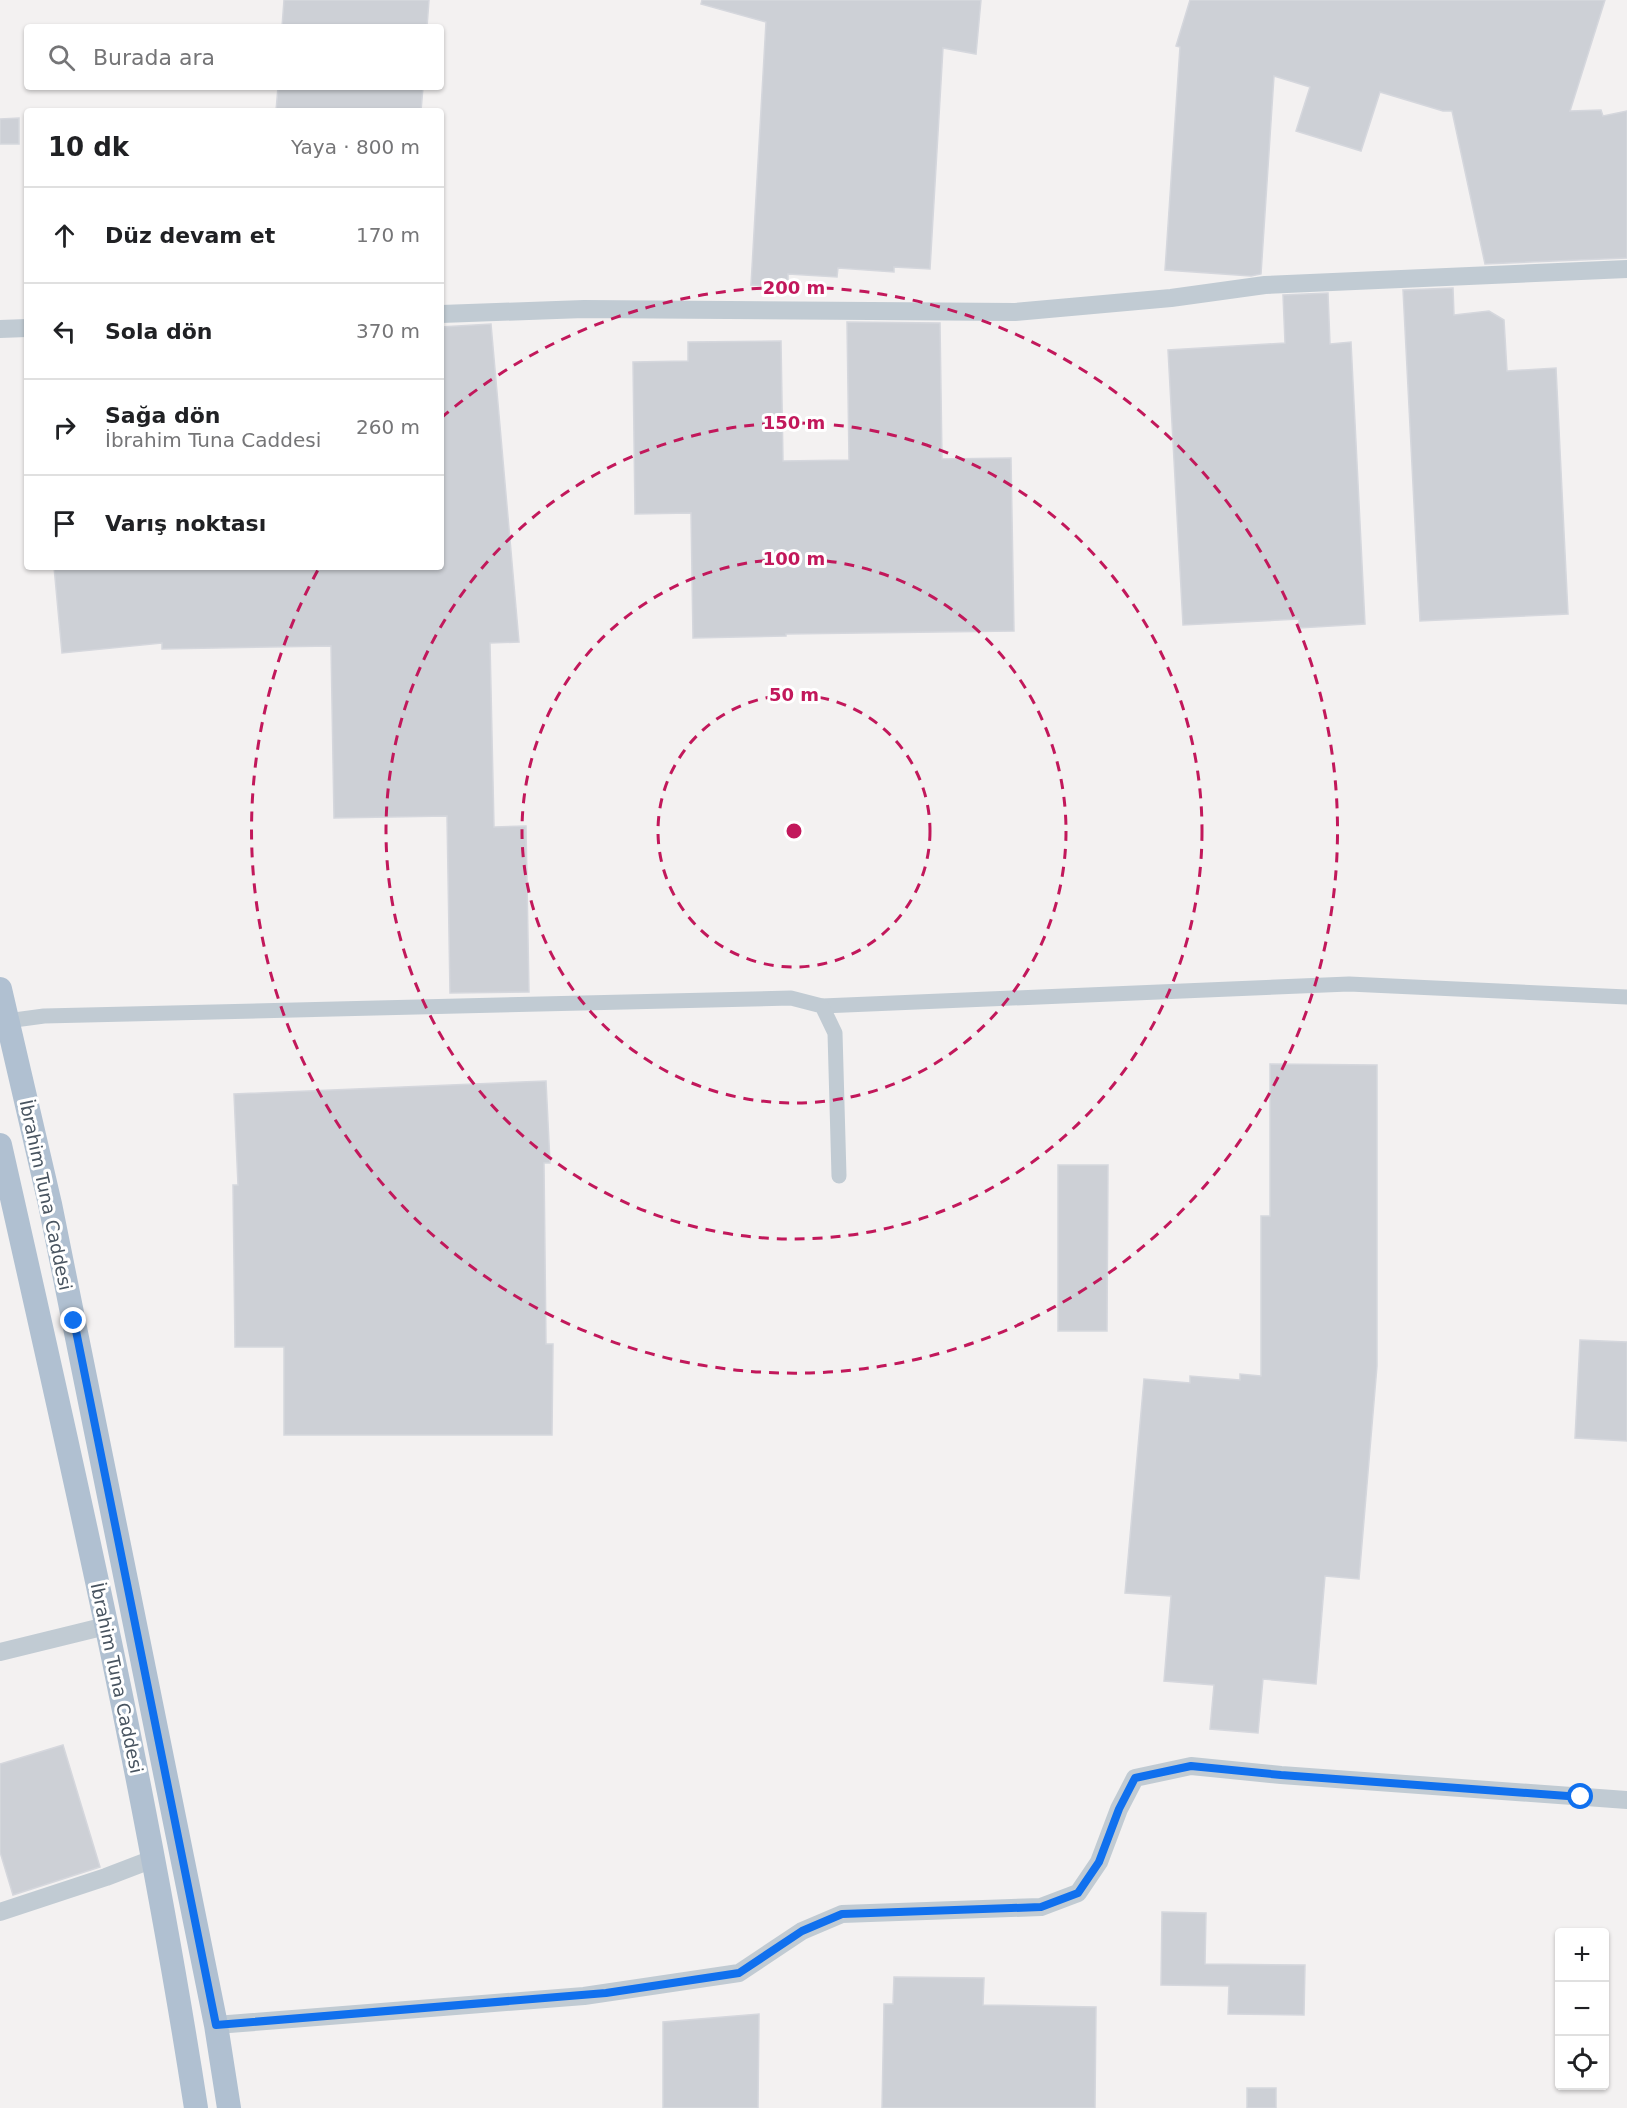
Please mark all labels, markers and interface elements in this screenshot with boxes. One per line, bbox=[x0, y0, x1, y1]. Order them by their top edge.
search box bbox=[24, 24, 444, 90]
icon: search bbox=[45, 41, 78, 74]
text: Burada ara bbox=[93, 45, 215, 70]
text: 10 dk bbox=[48, 132, 129, 162]
text: Yaya · 800 m bbox=[291, 135, 420, 159]
icon: ahead bbox=[48, 219, 81, 252]
text: Düz devam et bbox=[105, 223, 275, 248]
text: 170 m bbox=[356, 223, 420, 247]
text: 200 m bbox=[763, 277, 825, 298]
icon: left bbox=[48, 315, 81, 348]
text: Sola dön bbox=[105, 319, 213, 344]
text: 370 m bbox=[356, 319, 420, 343]
text: Sağa dön bbox=[105, 403, 220, 428]
icon: right bbox=[48, 411, 81, 444]
text: 150 m bbox=[763, 412, 825, 433]
text: 260 m bbox=[356, 415, 420, 439]
text: İbrahim Tuna Caddesi bbox=[105, 428, 321, 452]
icon: arrive bbox=[48, 507, 81, 540]
text: Varış noktası bbox=[105, 511, 266, 536]
text: 100 m bbox=[763, 548, 825, 569]
text: 50 m bbox=[769, 684, 819, 705]
centre of rings bbox=[784, 821, 804, 841]
street label: İbrahim Tuna Caddesi bbox=[16, 1098, 76, 1292]
route end bbox=[60, 1307, 86, 1333]
street label: İbrahim Tuna Caddesi bbox=[87, 1581, 147, 1775]
route start bbox=[1567, 1783, 1593, 1809]
map controls bbox=[1555, 1928, 1609, 2090]
button: + bbox=[1555, 1928, 1609, 1982]
button: − bbox=[1555, 1982, 1609, 2036]
button: locate bbox=[1555, 2036, 1609, 2090]

